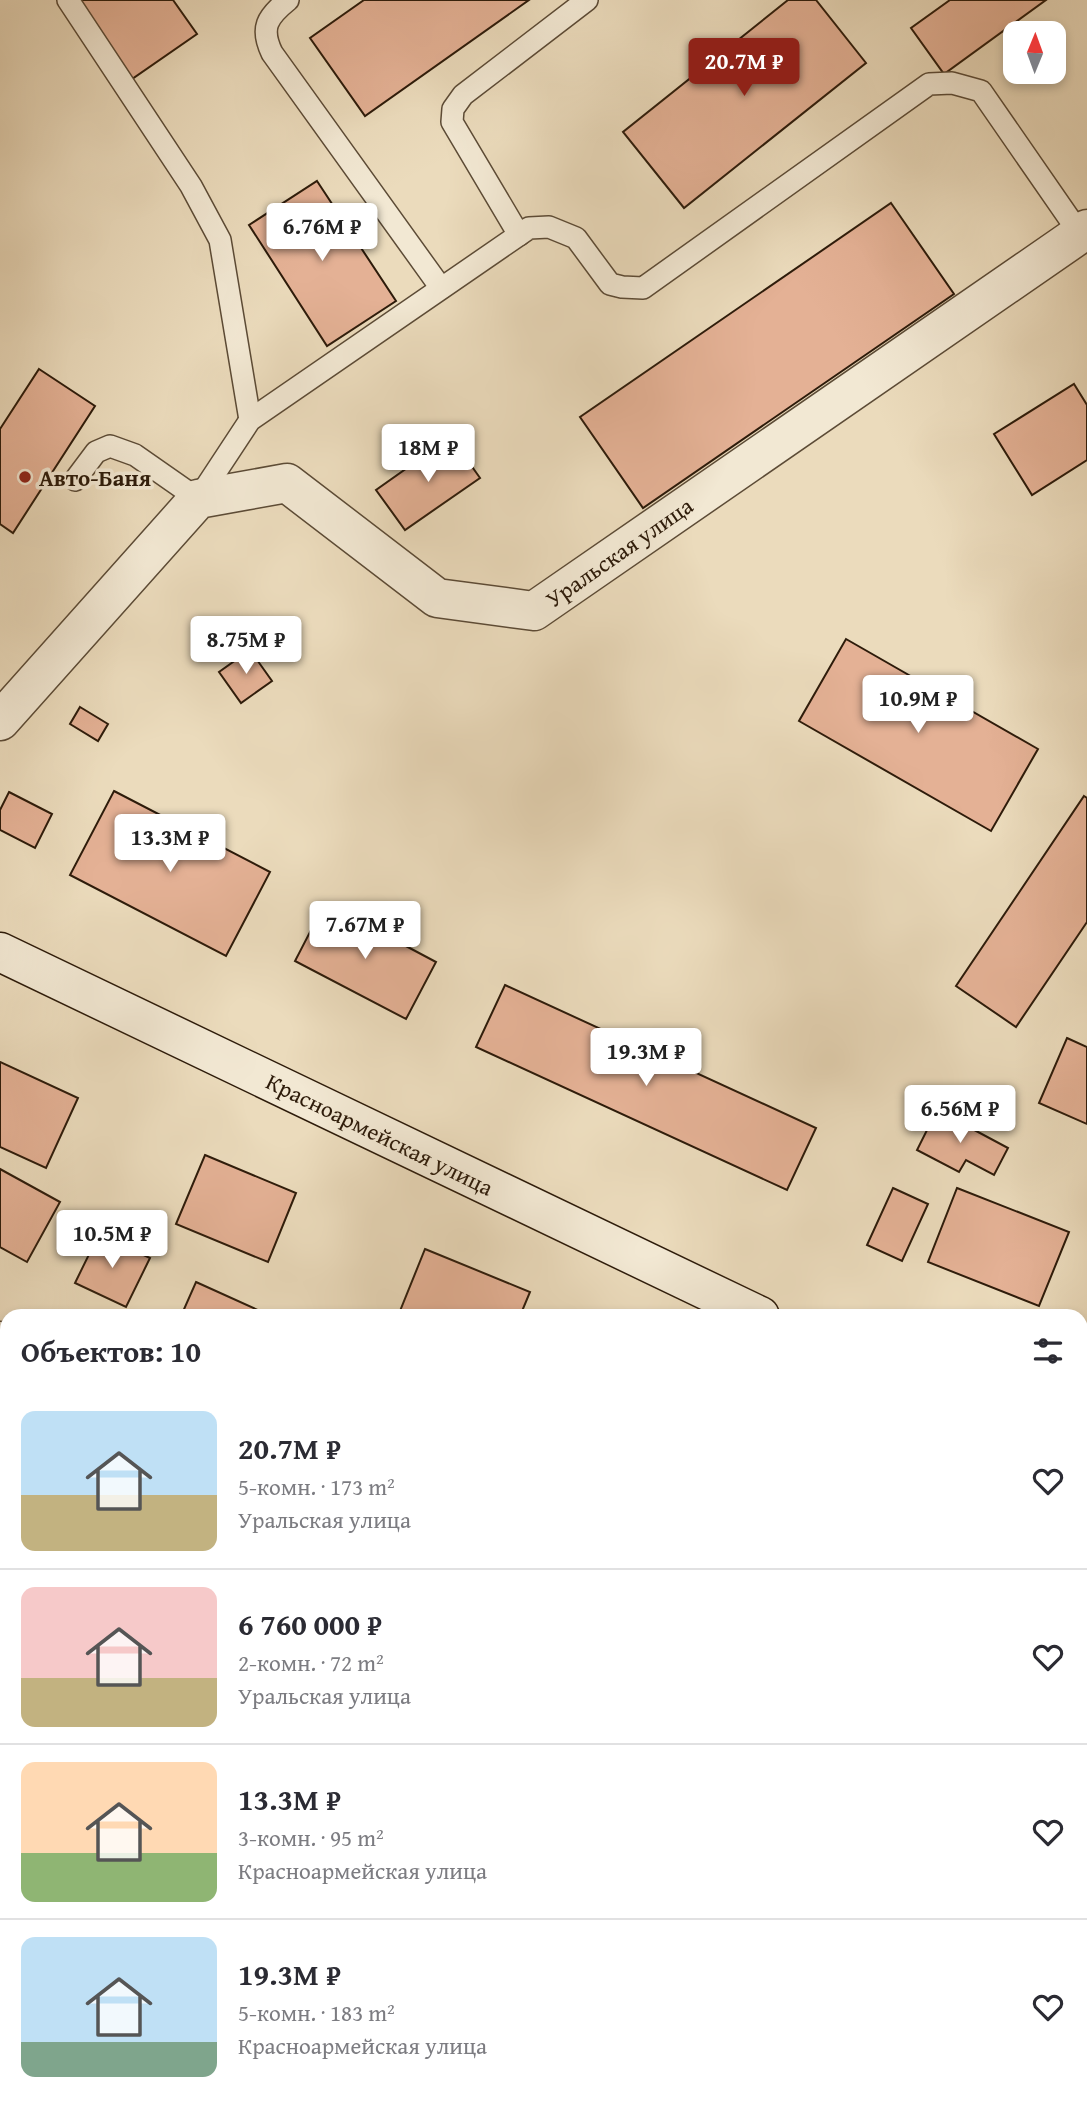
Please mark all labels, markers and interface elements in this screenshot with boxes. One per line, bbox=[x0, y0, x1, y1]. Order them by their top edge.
north arrow bbox=[1003, 21, 1066, 84]
map controls bbox=[1003, 21, 1066, 84]
pin: 20.7M ₽ bbox=[679, 38, 809, 98]
text: 20.7M ₽ bbox=[704, 44, 784, 77]
pin: 6.76M ₽ bbox=[257, 204, 387, 263]
text: 6.76M ₽ bbox=[282, 209, 362, 242]
pin: 18M ₽ bbox=[379, 424, 477, 484]
text: 18M ₽ bbox=[398, 430, 458, 463]
place label: Авто-Баня bbox=[39, 461, 151, 494]
marker: Авто-Баня bbox=[17, 469, 33, 485]
street label: Уральская улица bbox=[539, 489, 699, 615]
pin: 8.75M ₽ bbox=[181, 616, 311, 676]
text: 8.75M ₽ bbox=[206, 622, 286, 655]
pin: 10.9M ₽ bbox=[853, 676, 983, 735]
text: 10.9M ₽ bbox=[878, 681, 958, 714]
pin: 13.3M ₽ bbox=[105, 814, 235, 874]
text: 13.3M ₽ bbox=[130, 820, 210, 853]
pin: 7.67M ₽ bbox=[300, 902, 430, 961]
text: 7.67M ₽ bbox=[325, 907, 405, 940]
pin: 19.3M ₽ bbox=[581, 1028, 711, 1088]
text: 19.3M ₽ bbox=[606, 1034, 686, 1067]
street label: Красноармейская улица bbox=[261, 1065, 499, 1203]
pin: 6.56M ₽ bbox=[895, 1086, 1025, 1145]
text: 6.56M ₽ bbox=[920, 1091, 1000, 1124]
pin: 10.5M ₽ bbox=[47, 1210, 177, 1270]
text: 10.5M ₽ bbox=[72, 1216, 152, 1249]
text: Объектов: 10 bbox=[21, 1329, 201, 1373]
icon: filters bbox=[1029, 1332, 1067, 1370]
text: 20.7M ₽ bbox=[238, 1426, 341, 1470]
icon: home bbox=[77, 1439, 161, 1523]
icon: heart bbox=[1029, 1462, 1067, 1500]
text: 5-комн. · 173 m² bbox=[238, 1470, 395, 1503]
text: Уральская улица bbox=[238, 1503, 411, 1536]
text: 6 760 000 ₽ bbox=[238, 1602, 382, 1646]
icon: home bbox=[77, 1615, 161, 1699]
icon: heart bbox=[1029, 1638, 1067, 1676]
text: 2-комн. · 72 m² bbox=[238, 1646, 384, 1679]
text: Уральская улица bbox=[238, 1679, 411, 1712]
text: 13.3M ₽ bbox=[238, 1777, 341, 1821]
icon: home bbox=[77, 1790, 161, 1874]
icon: heart bbox=[1029, 1813, 1067, 1851]
text: 3-комн. · 95 m² bbox=[238, 1821, 384, 1854]
text: Красноармейская улица bbox=[238, 1854, 487, 1887]
text: 19.3M ₽ bbox=[238, 1952, 341, 1996]
icon: home bbox=[77, 1965, 161, 2049]
icon: heart bbox=[1029, 1988, 1067, 2026]
text: 5-комн. · 183 m² bbox=[238, 1996, 395, 2029]
text: Красноармейская улица bbox=[238, 2029, 487, 2062]

